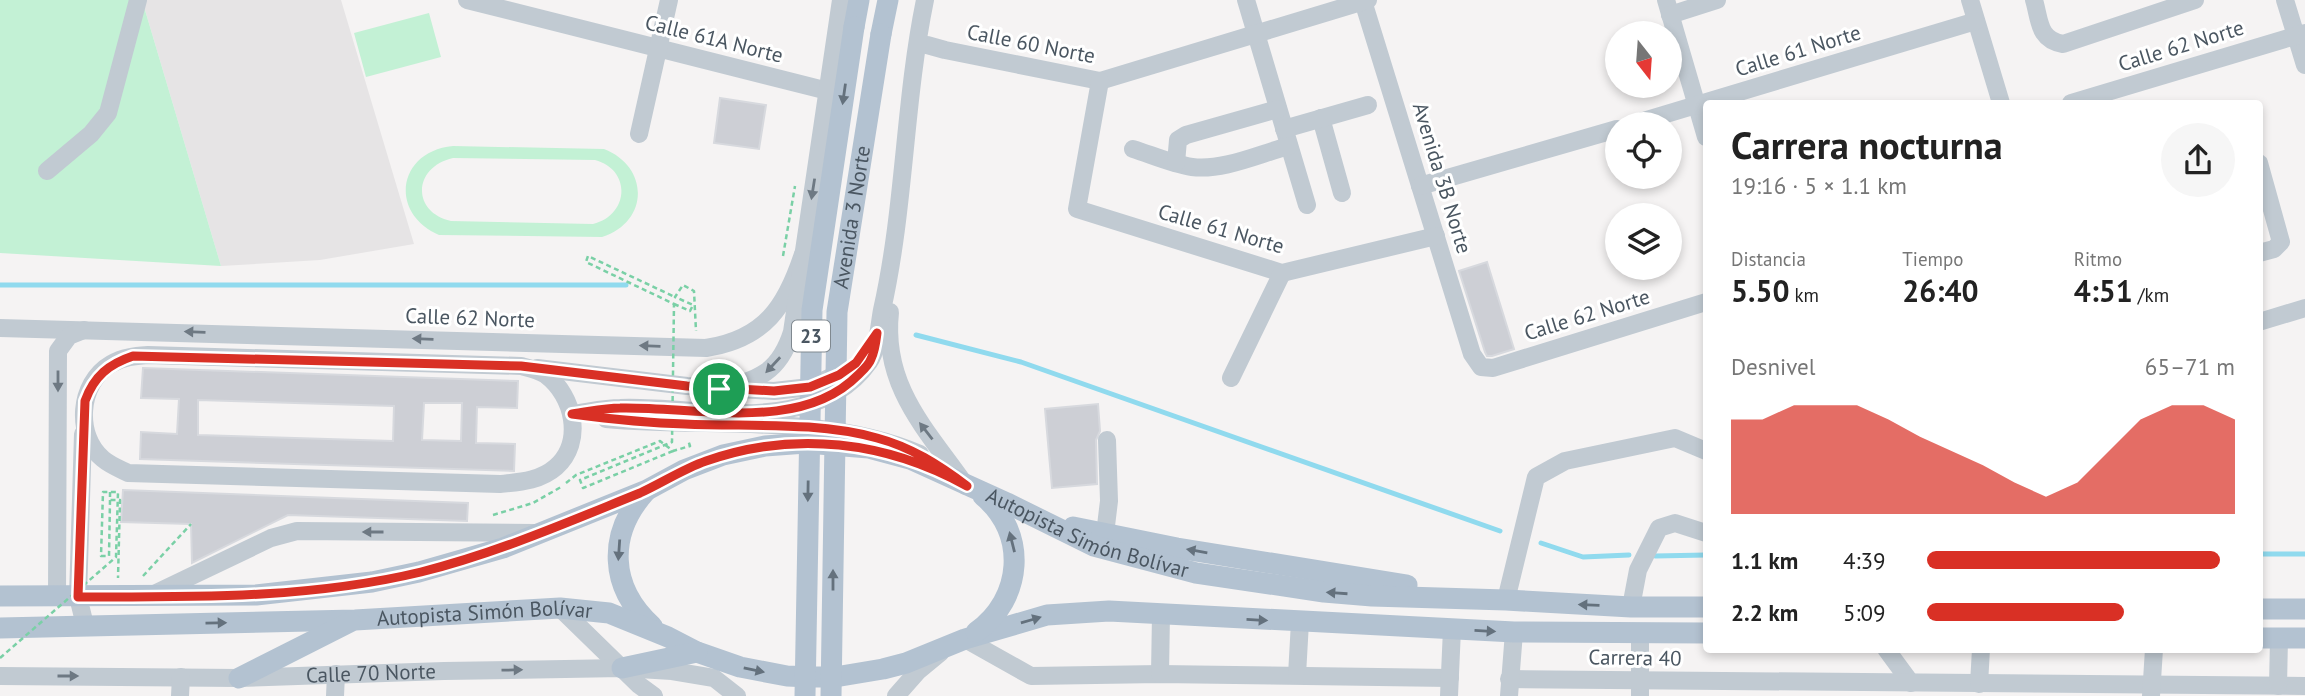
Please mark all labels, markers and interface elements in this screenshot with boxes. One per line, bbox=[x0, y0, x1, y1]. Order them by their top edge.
street label: Calle 61A Norte bbox=[642, 8, 786, 69]
street label: Calle 62 Norte bbox=[2115, 14, 2247, 77]
street label: Calle 60 Norte bbox=[965, 18, 1097, 69]
street label: Calle 61 Norte bbox=[1732, 19, 1864, 82]
north arrow bbox=[1605, 21, 1682, 98]
map controls bbox=[1605, 21, 1682, 280]
one-way arrow bbox=[838, 83, 849, 105]
street label: Avenida 3B Norte bbox=[1407, 99, 1478, 257]
button: locate bbox=[1605, 112, 1682, 189]
text: Carrera nocturna bbox=[1731, 120, 2003, 169]
button: share bbox=[2161, 123, 2235, 197]
street label: Avenida 3 Norte bbox=[827, 144, 876, 291]
text: 19:16 · 5 × 1.1 km bbox=[1731, 171, 1907, 200]
one-way arrow bbox=[807, 178, 818, 200]
street label: Calle 61 Norte bbox=[1155, 198, 1287, 259]
button: layers bbox=[1605, 203, 1682, 280]
text: Distancia bbox=[1731, 247, 1806, 271]
text: Tiempo bbox=[1902, 247, 1964, 271]
text: Ritmo bbox=[2074, 247, 2122, 271]
text: 5.50 bbox=[1731, 271, 1789, 310]
text: 26:40 bbox=[1902, 271, 1978, 310]
text: 4:51 bbox=[2074, 271, 2133, 310]
street label: Calle 62 Norte bbox=[1521, 283, 1653, 346]
text: km bbox=[1789, 283, 1819, 307]
text: /km bbox=[2133, 283, 2169, 307]
street label: Calle 62 Norte bbox=[405, 302, 535, 333]
road number: 23 bbox=[792, 320, 830, 352]
one-way arrow bbox=[184, 326, 206, 338]
one-way arrow bbox=[411, 334, 433, 345]
one-way arrow bbox=[639, 341, 661, 352]
text: Desnivel bbox=[1731, 352, 1815, 381]
text: 65–71 m bbox=[2145, 352, 2235, 381]
one-way arrow bbox=[765, 356, 782, 373]
pin bbox=[689, 359, 749, 419]
one-way arrow bbox=[52, 370, 64, 392]
icon: arrive bbox=[700, 370, 738, 408]
one-way arrow bbox=[919, 422, 934, 440]
one-way arrow bbox=[802, 480, 814, 502]
street label: Autopista Simón Bolívar bbox=[982, 481, 1192, 584]
one-way arrow bbox=[362, 526, 384, 538]
one-way arrow bbox=[1006, 530, 1017, 552]
one-way arrow bbox=[614, 539, 625, 561]
one-way arrow bbox=[1185, 545, 1207, 556]
text: 1.1 km bbox=[1731, 546, 1798, 575]
text: 4:39 bbox=[1843, 546, 1886, 575]
one-way arrow bbox=[827, 568, 839, 590]
one-way arrow bbox=[1326, 587, 1348, 598]
street label: Autopista Simón Bolívar bbox=[376, 594, 594, 632]
text: 2.2 km bbox=[1731, 598, 1798, 627]
text: 5:09 bbox=[1843, 598, 1886, 627]
one-way arrow bbox=[1578, 600, 1600, 611]
one-way arrow bbox=[1020, 614, 1042, 625]
one-way arrow bbox=[1247, 615, 1269, 626]
one-way arrow bbox=[206, 617, 228, 628]
one-way arrow bbox=[1474, 625, 1496, 636]
street label: Carrera 40 bbox=[1588, 643, 1682, 672]
street label: Calle 70 Norte bbox=[306, 657, 436, 689]
one-way arrow bbox=[501, 664, 523, 676]
one-way arrow bbox=[743, 665, 765, 676]
one-way arrow bbox=[57, 671, 79, 682]

